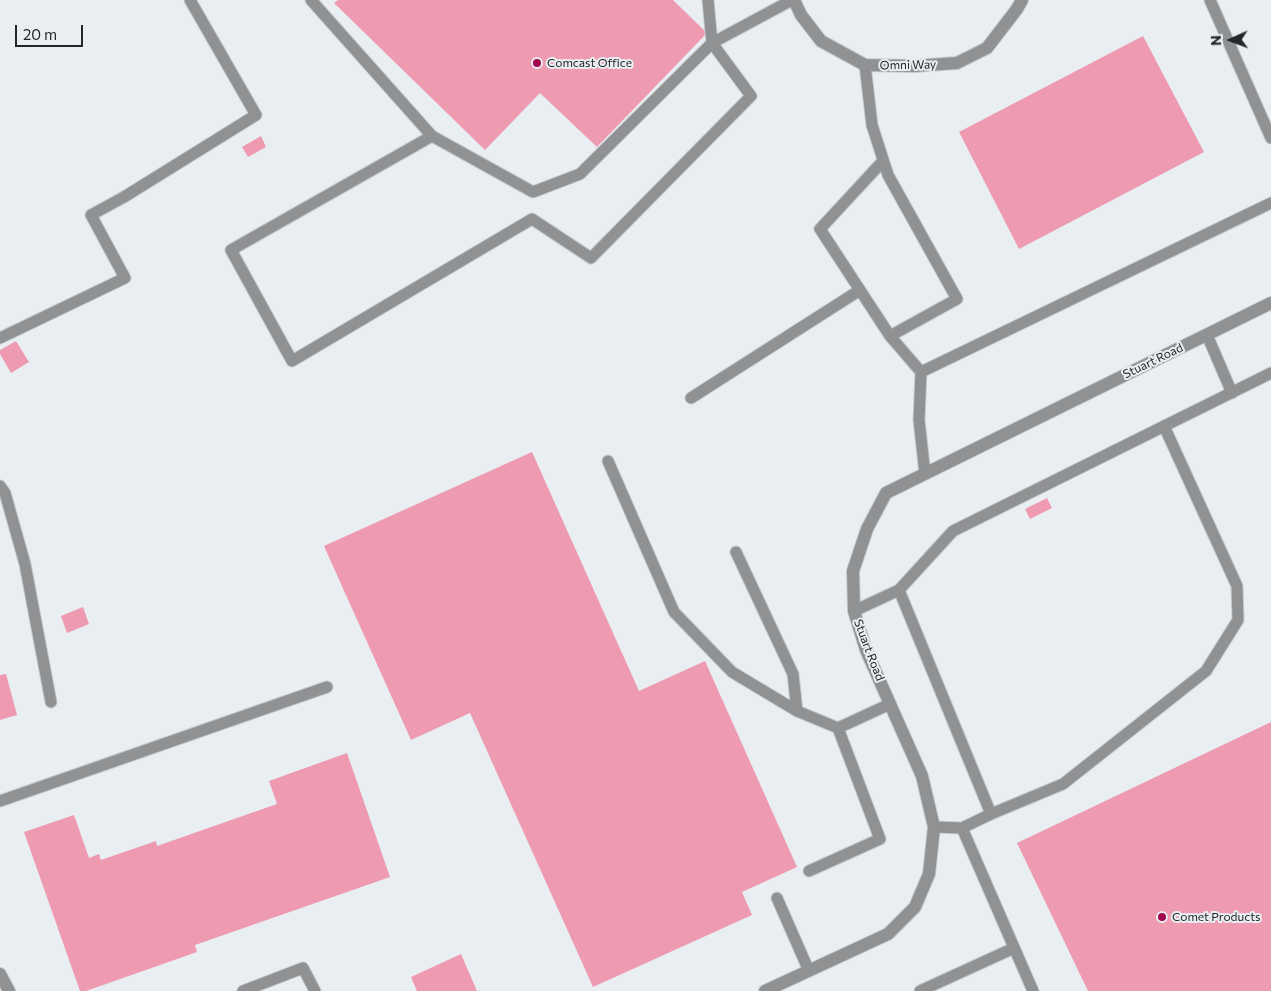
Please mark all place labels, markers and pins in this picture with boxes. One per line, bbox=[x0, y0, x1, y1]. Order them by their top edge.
place label: Comcast Office bbox=[547, 56, 632, 70]
marker: Comcast Office bbox=[531, 57, 543, 69]
place label: Comet Products bbox=[1172, 910, 1261, 924]
marker: Comet Products bbox=[1156, 911, 1168, 923]

